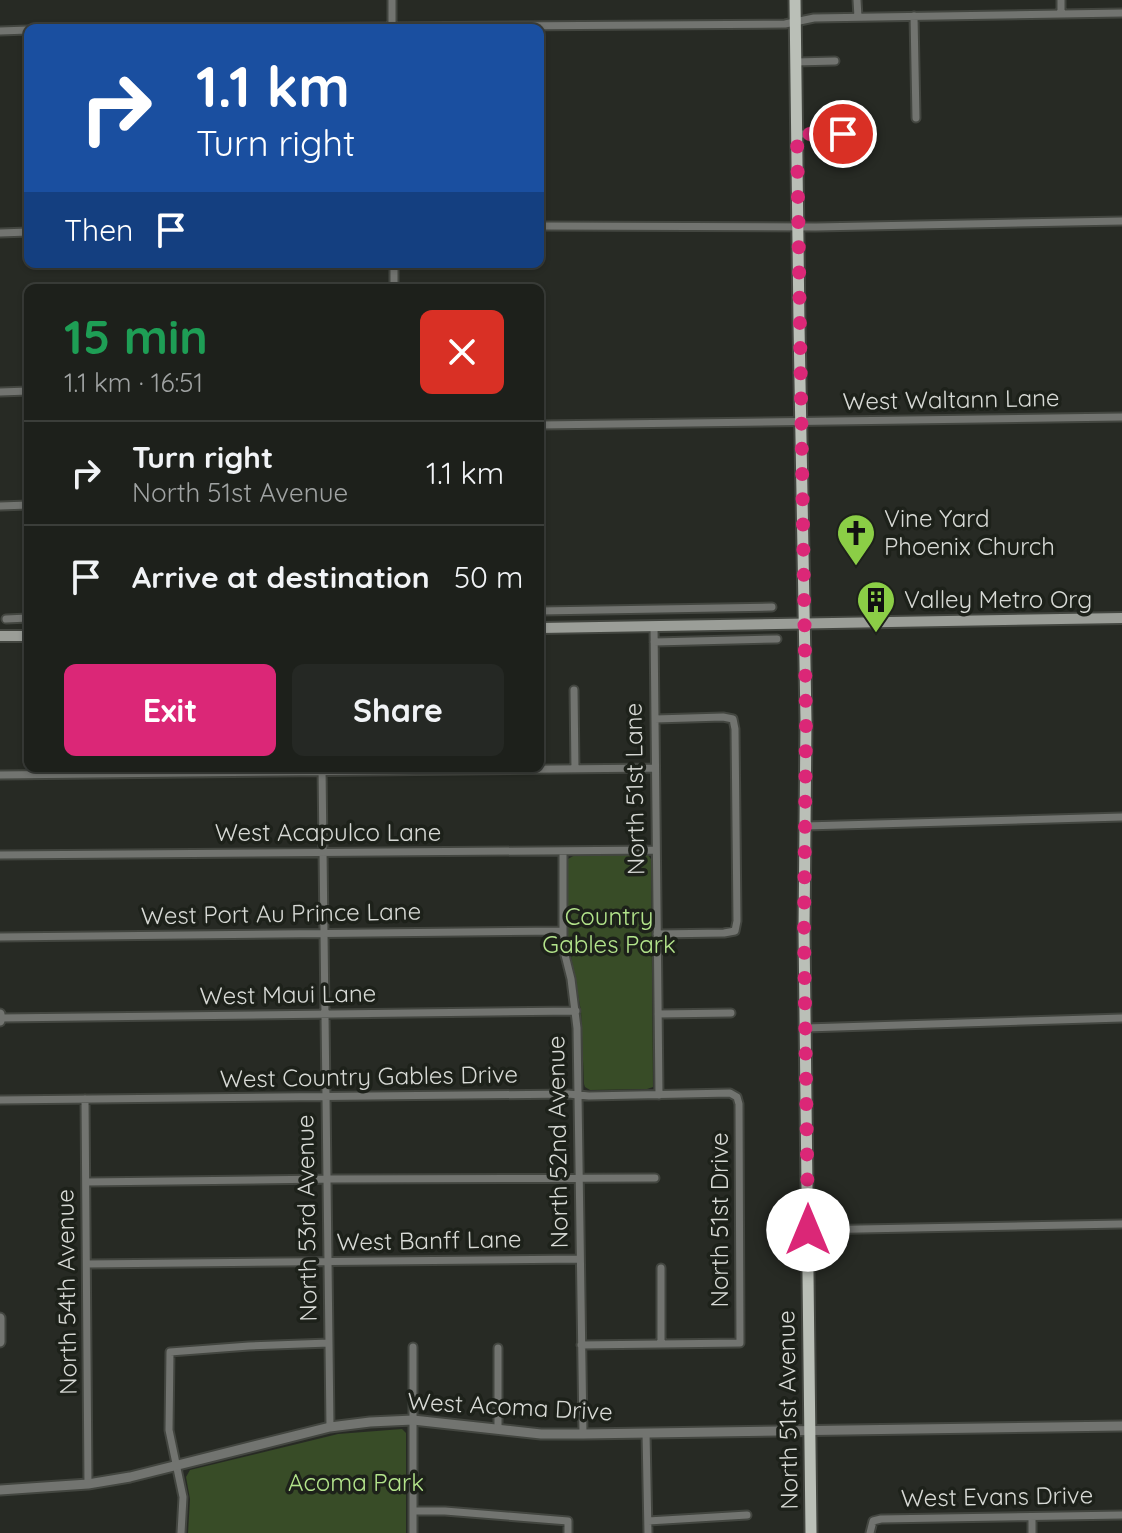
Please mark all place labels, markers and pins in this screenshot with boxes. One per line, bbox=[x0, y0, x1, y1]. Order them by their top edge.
pin bbox=[809, 100, 877, 168]
place label: Vine Yard Phoenix Church bbox=[884, 503, 1055, 561]
church icon: Vine Yard Phoenix Church bbox=[835, 512, 877, 567]
building icon: Valley Metro Org bbox=[855, 579, 897, 634]
place label: Valley Metro Org bbox=[904, 584, 1092, 614]

